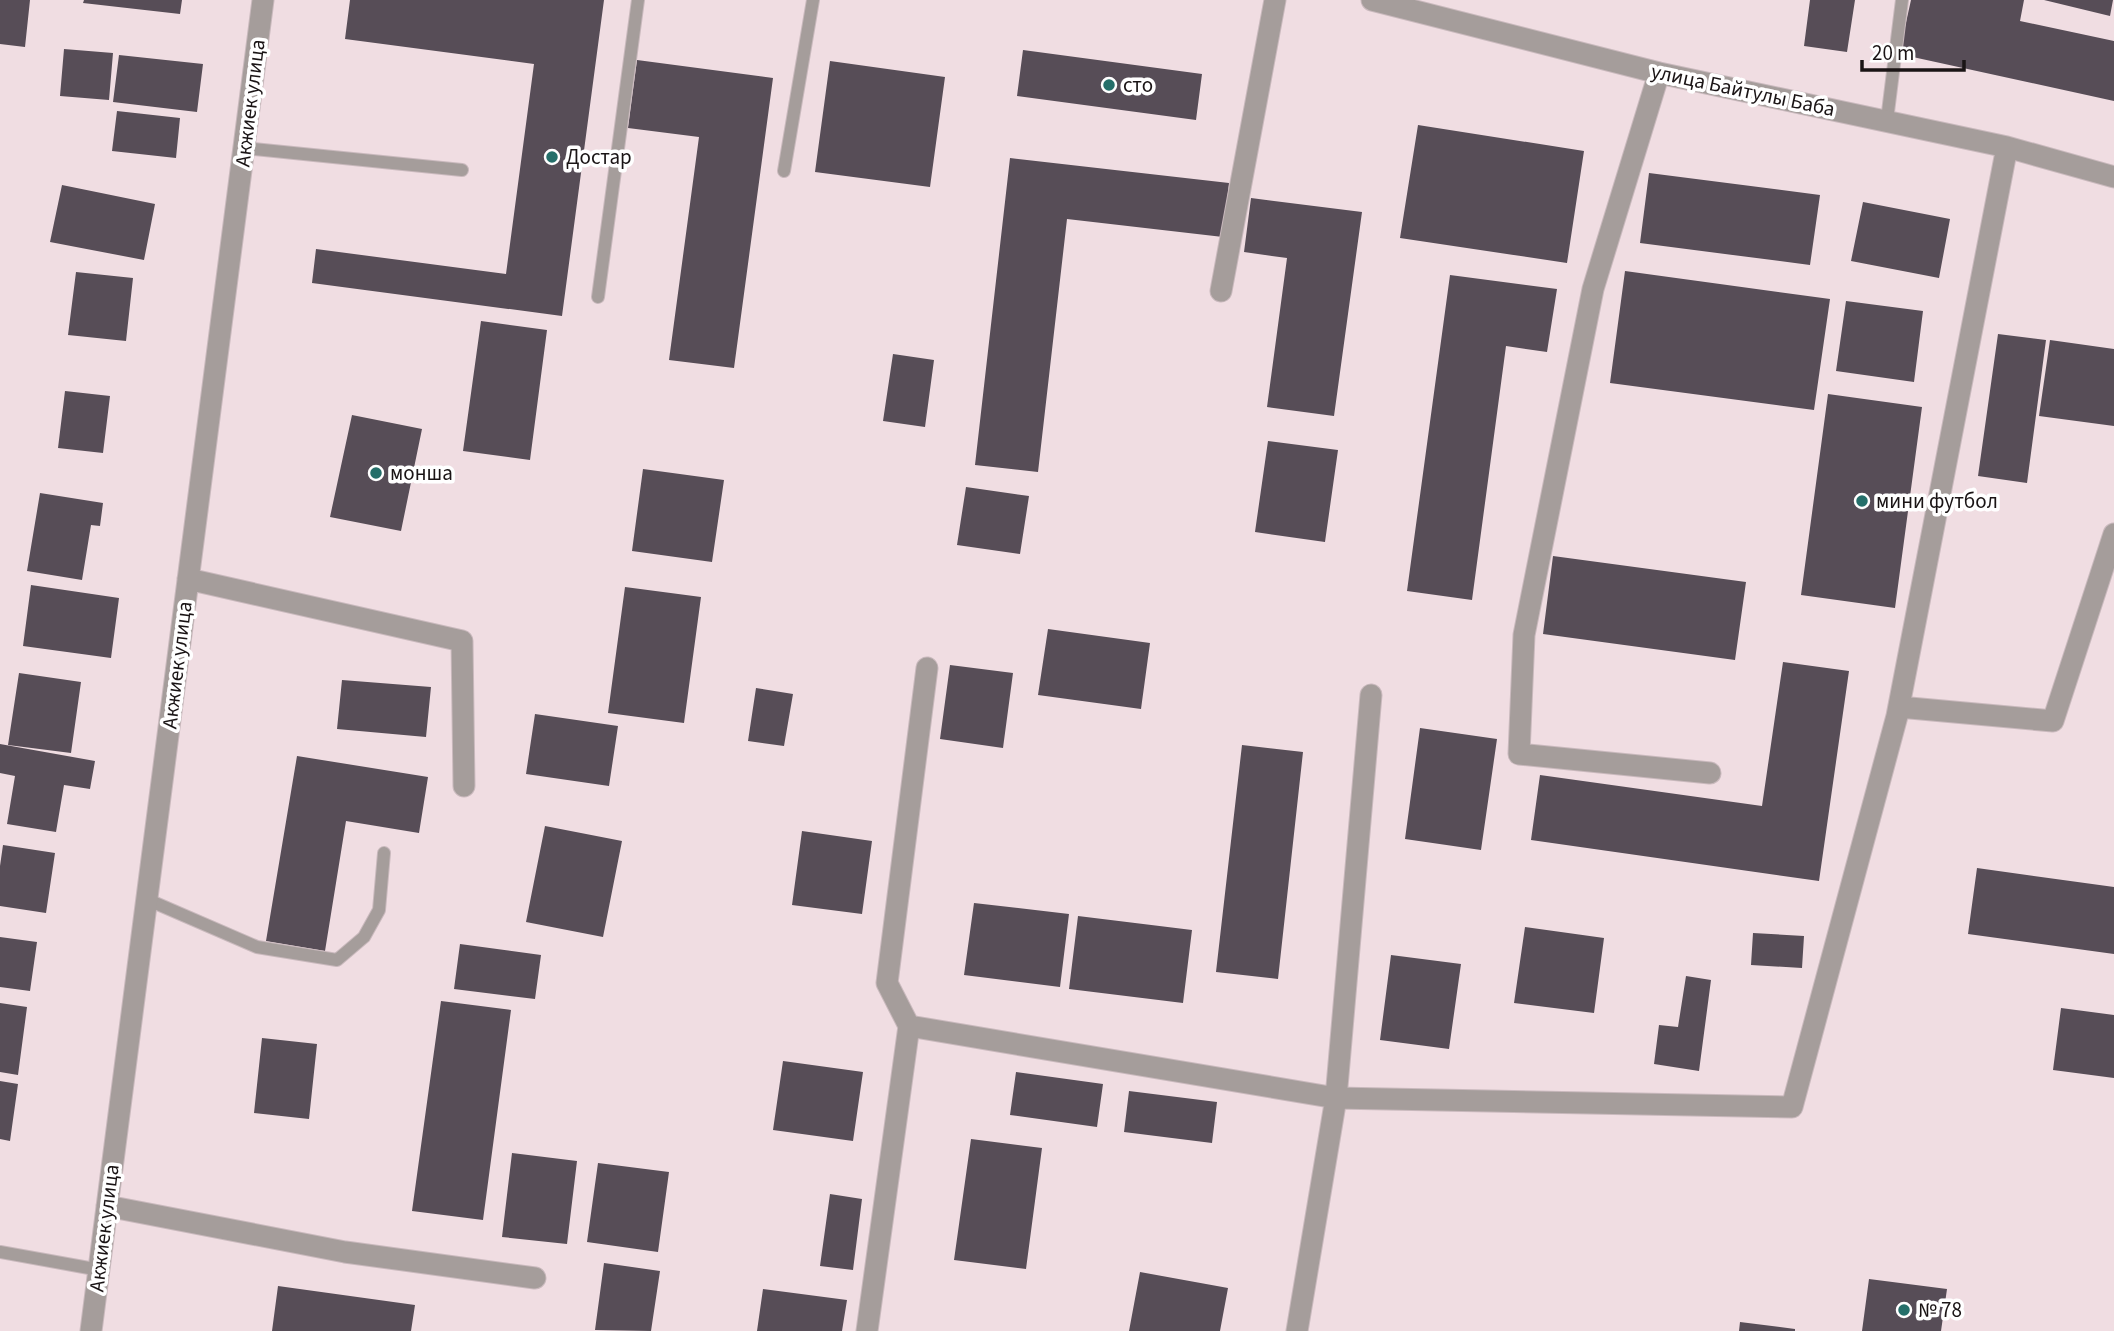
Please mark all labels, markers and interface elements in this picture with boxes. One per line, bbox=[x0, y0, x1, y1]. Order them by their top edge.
scale bar bbox=[1862, 28, 1964, 72]
street label: Акжиек улица bbox=[227, 38, 273, 168]
text: 20 m bbox=[1872, 38, 1914, 68]
street label: улица Байтулы Баба bbox=[1648, 56, 1838, 124]
place label: сто bbox=[1123, 70, 1153, 100]
marker: сто bbox=[1101, 77, 1117, 93]
place label: Достар bbox=[566, 142, 632, 172]
marker: Достар bbox=[544, 149, 560, 165]
place label: монша bbox=[390, 458, 453, 488]
marker: монша bbox=[368, 465, 384, 481]
place label: мини футбол bbox=[1876, 486, 1998, 516]
marker: мини футбол bbox=[1854, 493, 1870, 509]
street label: Акжиек улица bbox=[154, 600, 200, 730]
street label: Акжиек улица bbox=[81, 1163, 127, 1293]
place label: № 78 bbox=[1918, 1295, 1962, 1325]
marker: № 78 bbox=[1896, 1302, 1912, 1318]

